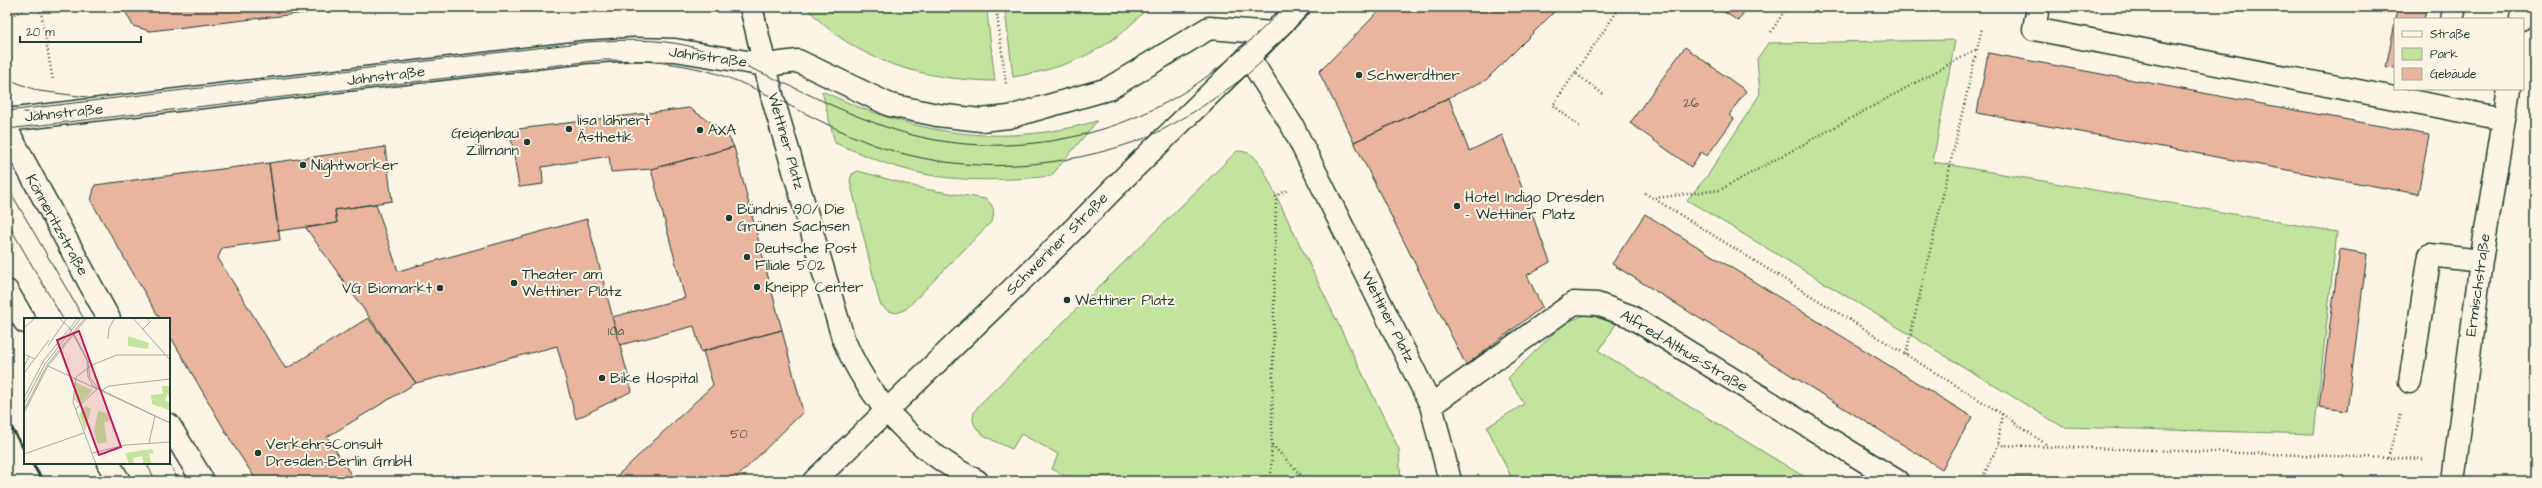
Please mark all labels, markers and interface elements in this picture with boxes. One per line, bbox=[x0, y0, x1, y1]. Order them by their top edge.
scale bar bbox=[20, 18, 141, 44]
legend bbox=[2394, 18, 2524, 90]
text: 20 m bbox=[26, 24, 55, 41]
text: Straße bbox=[2430, 26, 2471, 43]
street label: Jahnstraße bbox=[668, 41, 748, 73]
text: Park bbox=[2430, 46, 2458, 63]
street label: Jahnstraße bbox=[346, 61, 426, 91]
place label: Schwerdtner bbox=[1367, 65, 1460, 86]
text: Gebäude bbox=[2430, 66, 2477, 83]
marker: Schwerdtner bbox=[1354, 70, 1364, 80]
street label: Wettiner Platz bbox=[762, 90, 810, 192]
house number: 26 bbox=[1683, 94, 1699, 112]
street label: Jahnstraße bbox=[24, 98, 104, 128]
place label: lisa lähnert Ästhetik bbox=[577, 110, 650, 148]
place label: AXA bbox=[708, 120, 737, 141]
place label: Geigenbau Zillmann bbox=[451, 123, 519, 161]
marker: lisa lähnert Ästhetik bbox=[564, 124, 574, 134]
marker: AXA bbox=[695, 125, 705, 135]
marker: Geigenbau Zillmann bbox=[522, 137, 532, 147]
place label: Nightworker bbox=[311, 155, 398, 177]
marker: Nightworker bbox=[298, 160, 308, 170]
street label: Könneritzstraße bbox=[20, 171, 94, 279]
place label: Hotel Indigo Dresden - Wettiner Platz bbox=[1465, 187, 1604, 225]
street label: Schweriner Straße bbox=[1001, 188, 1113, 300]
place label: Bündnis 90/ Die Grünen Sachsen bbox=[737, 199, 850, 237]
marker: Hotel Indigo Dresden - Wettiner Platz bbox=[1452, 201, 1462, 211]
marker: Bündnis 90/ Die Grünen Sachsen bbox=[724, 213, 734, 223]
street label: Ermischstraße bbox=[2460, 232, 2496, 338]
place label: Deutsche Post Filiale 502 bbox=[755, 238, 857, 276]
marker: Deutsche Post Filiale 502 bbox=[742, 252, 752, 262]
place label: Theater am Wettiner Platz bbox=[522, 264, 622, 302]
street label: Wettiner Platz bbox=[1356, 268, 1420, 367]
place label: Kneipp Center bbox=[765, 277, 863, 298]
place label: VG Biomarkt bbox=[342, 278, 432, 299]
marker: Theater am Wettiner Platz bbox=[509, 278, 519, 288]
marker: Kneipp Center bbox=[752, 282, 762, 292]
marker: VG Biomarkt bbox=[435, 283, 445, 293]
place label: Wettiner Platz bbox=[1075, 290, 1175, 311]
marker: Wettiner Platz bbox=[1062, 295, 1072, 305]
street label: Alfred-Althus-Straße bbox=[1616, 305, 1752, 397]
inset map bbox=[24, 318, 170, 464]
house number: 10a bbox=[608, 322, 625, 340]
place label: Bike Hospital bbox=[610, 368, 698, 389]
marker: Bike Hospital bbox=[597, 373, 607, 383]
house number: 50 bbox=[730, 425, 748, 443]
place label: VerkehrsConsult Dresden-Berlin GmbH bbox=[266, 434, 412, 472]
marker: VerkehrsConsult Dresden-Berlin GmbH bbox=[253, 448, 263, 458]

